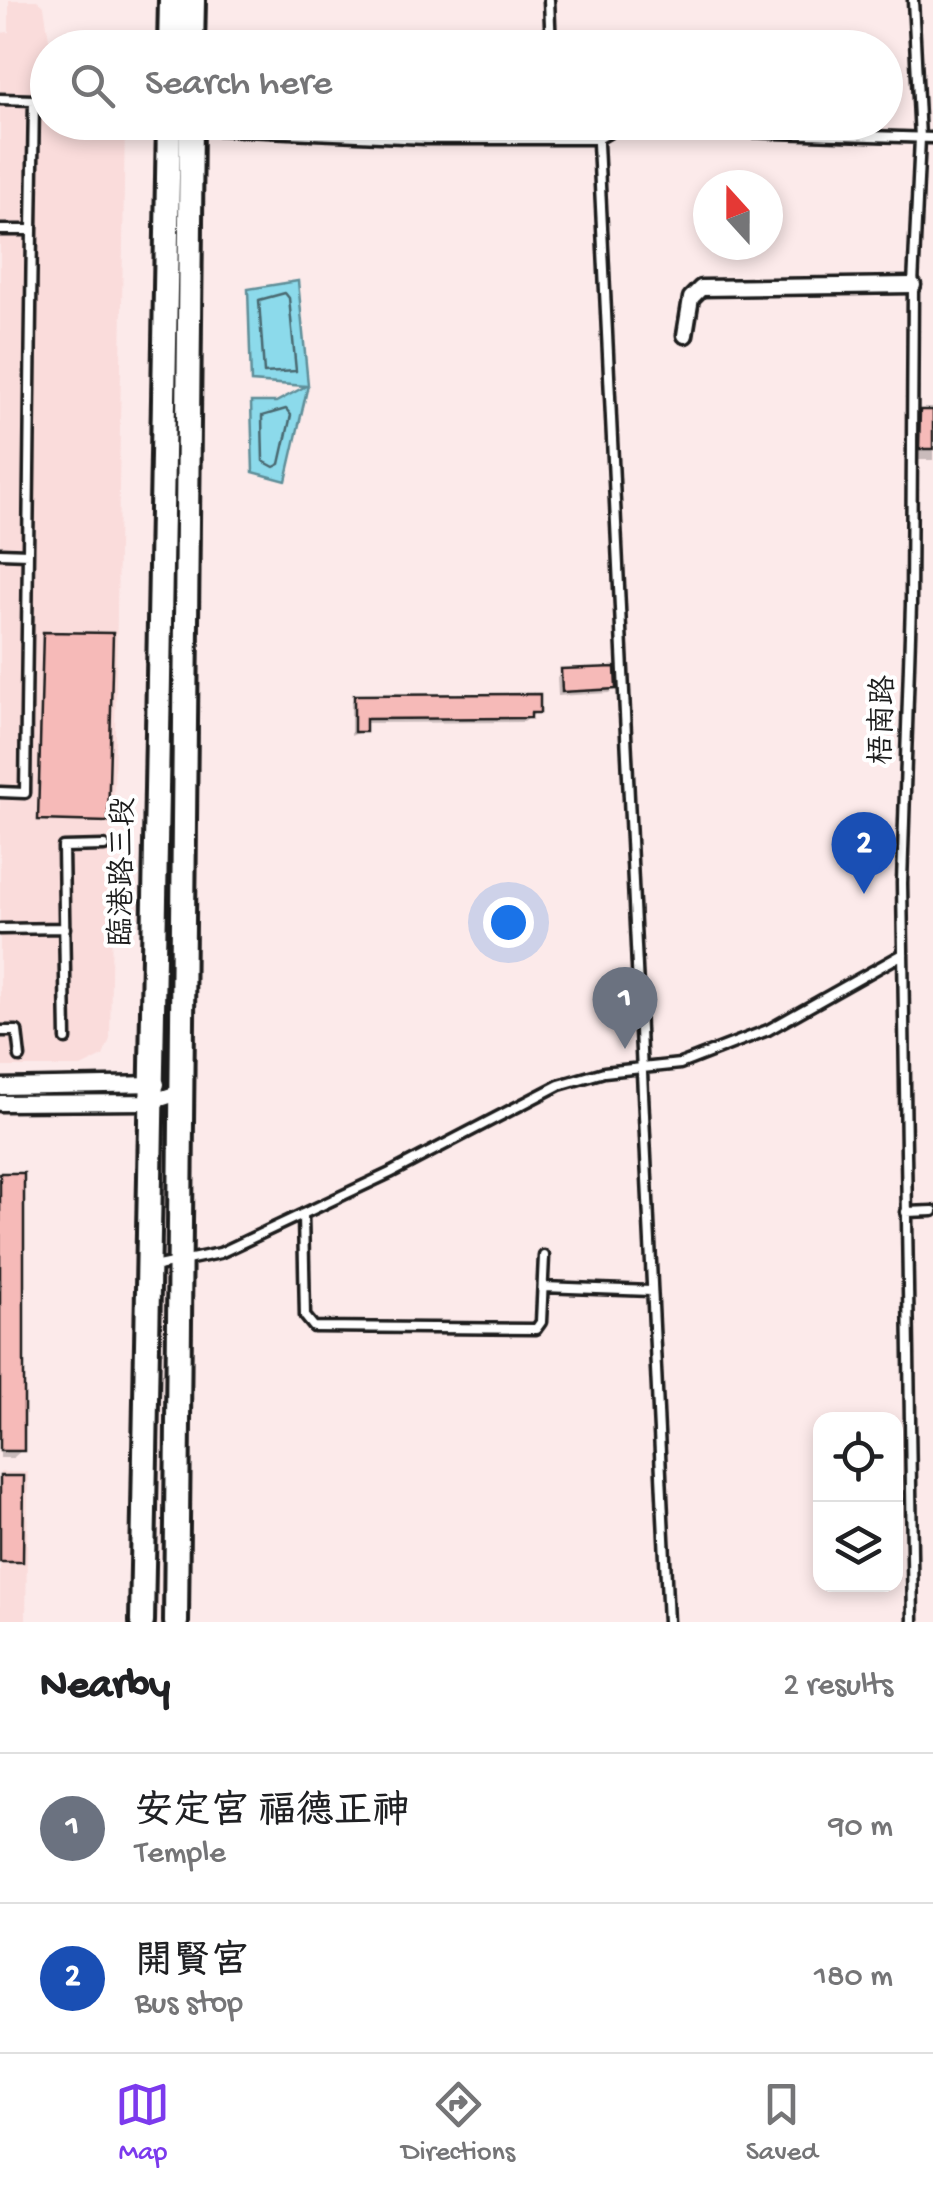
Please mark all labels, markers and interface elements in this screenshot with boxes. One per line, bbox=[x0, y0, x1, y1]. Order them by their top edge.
search box bbox=[30, 30, 903, 140]
icon: search bbox=[65, 58, 120, 113]
text: Search here bbox=[145, 63, 332, 107]
north arrow bbox=[693, 170, 783, 260]
street label: 梧南路 bbox=[864, 674, 904, 766]
street label: 臨港路三段 bbox=[104, 797, 144, 947]
pin: 2 bbox=[832, 812, 896, 894]
your location bbox=[483, 897, 534, 948]
pin: 1 bbox=[592, 966, 658, 1049]
map controls bbox=[813, 1412, 903, 1592]
button: locate bbox=[813, 1412, 903, 1502]
button: layers bbox=[813, 1502, 903, 1592]
text: Nearby bbox=[40, 1663, 170, 1712]
text: 2 results bbox=[783, 1668, 893, 1706]
text: 安定宮 福德正神 bbox=[135, 1792, 410, 1836]
text: 1 bbox=[66, 1809, 79, 1847]
text: 90 m bbox=[829, 1809, 893, 1847]
text: Temple bbox=[135, 1836, 226, 1874]
text: 開賢宮 bbox=[135, 1942, 249, 1986]
text: 2 bbox=[65, 1959, 80, 1997]
text: 180 m bbox=[814, 1959, 893, 1997]
text: Bus stop bbox=[135, 1986, 243, 2024]
tab: Map bbox=[115, 2077, 170, 2170]
tab: Directions bbox=[401, 2077, 515, 2170]
tab: Saved bbox=[746, 2077, 818, 2170]

